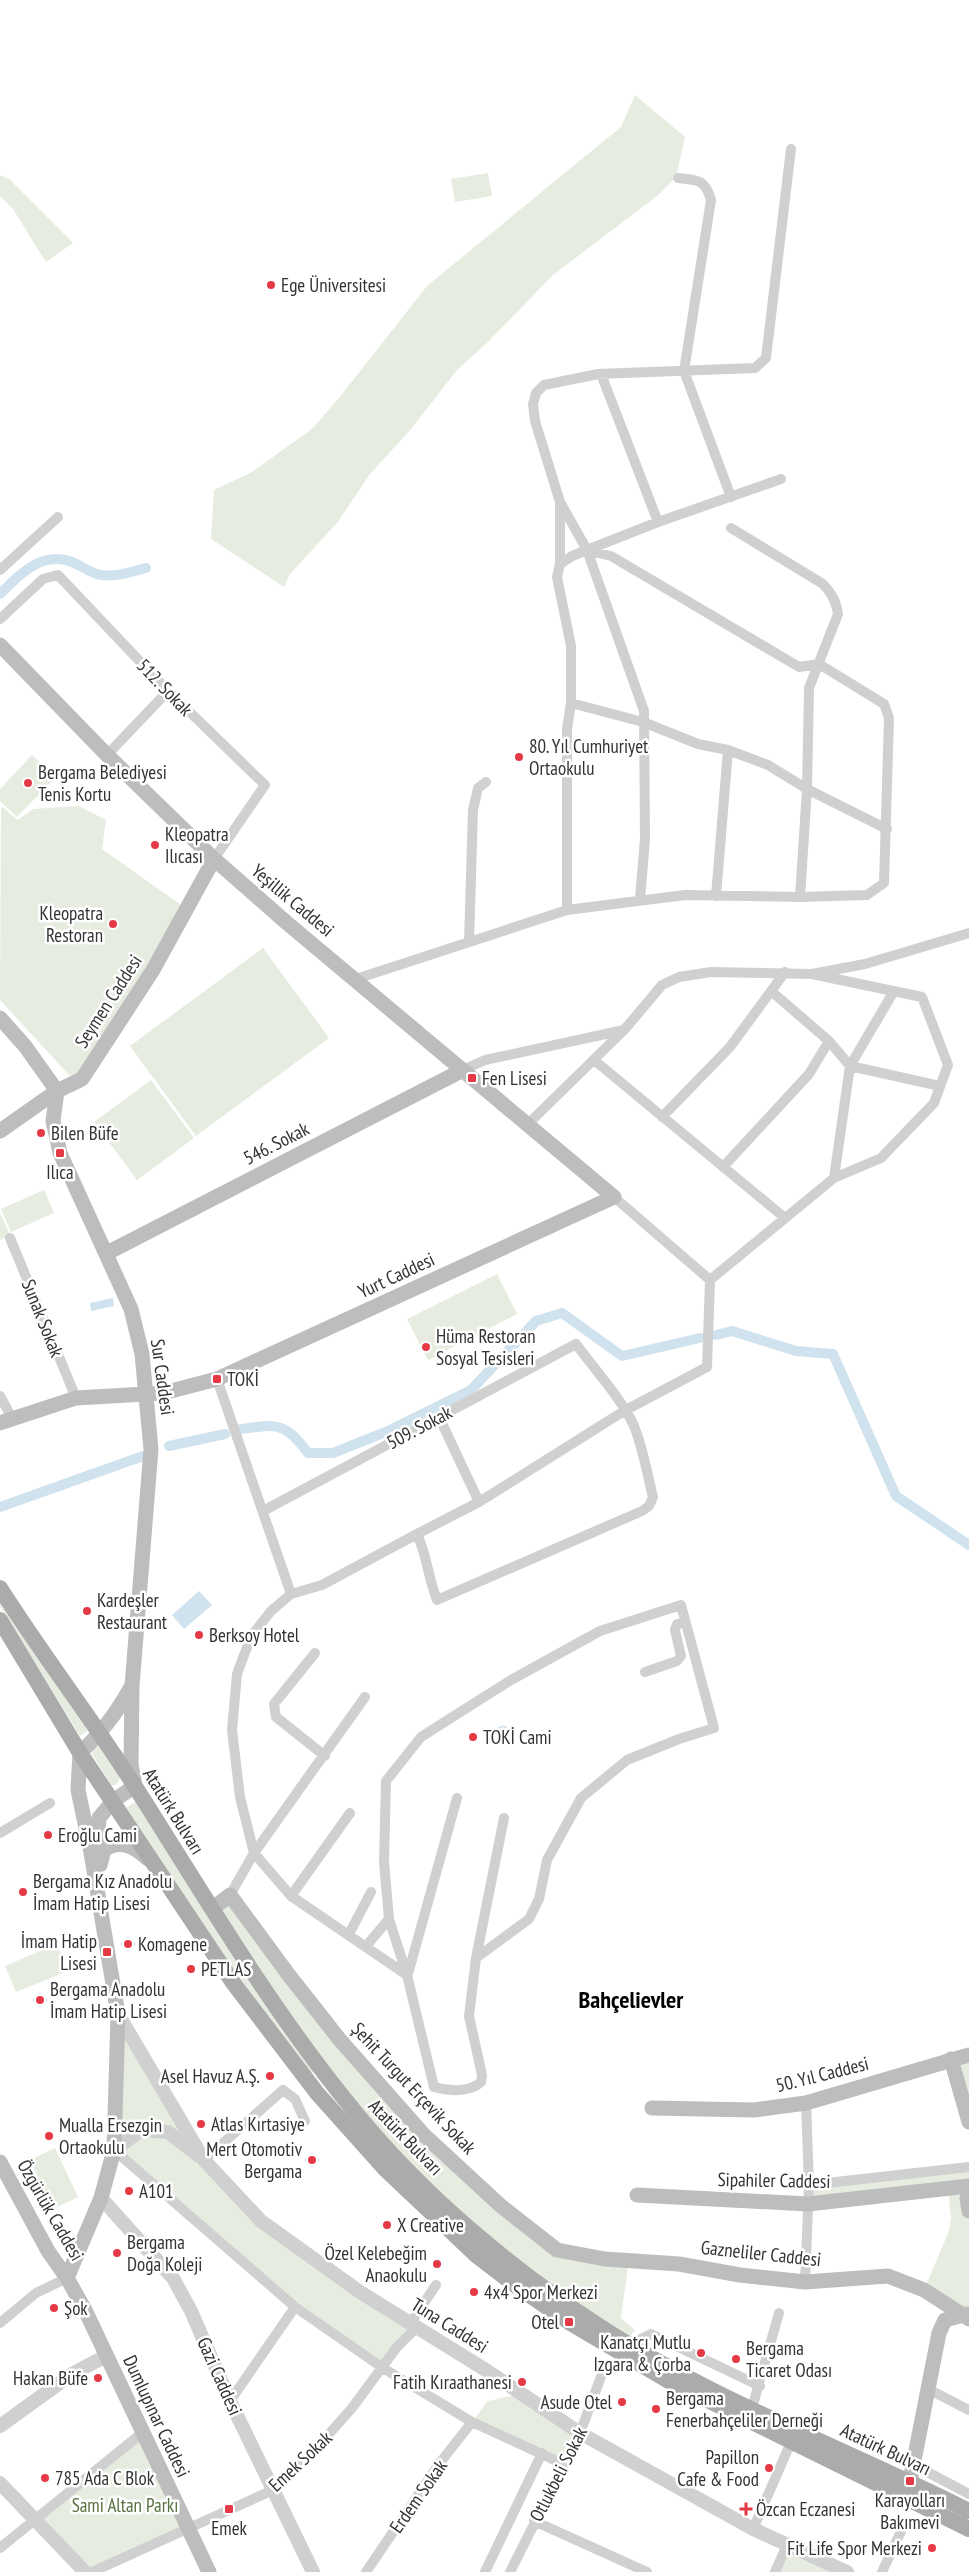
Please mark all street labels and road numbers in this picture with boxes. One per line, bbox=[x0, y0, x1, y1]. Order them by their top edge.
street label: 512. Sokak bbox=[132, 653, 199, 721]
street label: Yeşillik Caddesi bbox=[247, 859, 339, 941]
street label: Seymen Caddesi bbox=[69, 950, 147, 1052]
street label: 546. Sokak bbox=[239, 1116, 313, 1170]
street label: Yurt Caddesi bbox=[354, 1247, 438, 1303]
street label: Sunak Sokak bbox=[17, 1276, 70, 1361]
street label: Sur Caddesi bbox=[146, 1337, 180, 1417]
street label: 509. Sokak bbox=[382, 1400, 456, 1454]
street label: Atatürk Bulvarı bbox=[138, 1763, 210, 1859]
street label: Şehit Turgut Erçevik Sokak bbox=[347, 2017, 482, 2159]
street label: 50. Yıl Caddesi bbox=[773, 2051, 871, 2097]
street label: Atatürk Bulvarı bbox=[364, 2094, 448, 2180]
street label: Özgürlük Caddesi bbox=[12, 2155, 90, 2265]
street label: Sipahiler Caddesi bbox=[717, 2167, 831, 2193]
street label: Gazneliler Caddesi bbox=[700, 2235, 822, 2271]
street label: Tuna Caddesi bbox=[407, 2292, 493, 2358]
street label: Gazi Caddesi bbox=[192, 2333, 248, 2419]
street label: Dumlupınar Caddesi bbox=[118, 2351, 196, 2481]
street label: Atatürk Bulvarı bbox=[837, 2418, 935, 2480]
street label: Otlukbeli Sokak bbox=[524, 2422, 592, 2525]
street label: Emek Sokak bbox=[263, 2425, 337, 2496]
street label: Erdem Sokak bbox=[384, 2454, 452, 2537]

